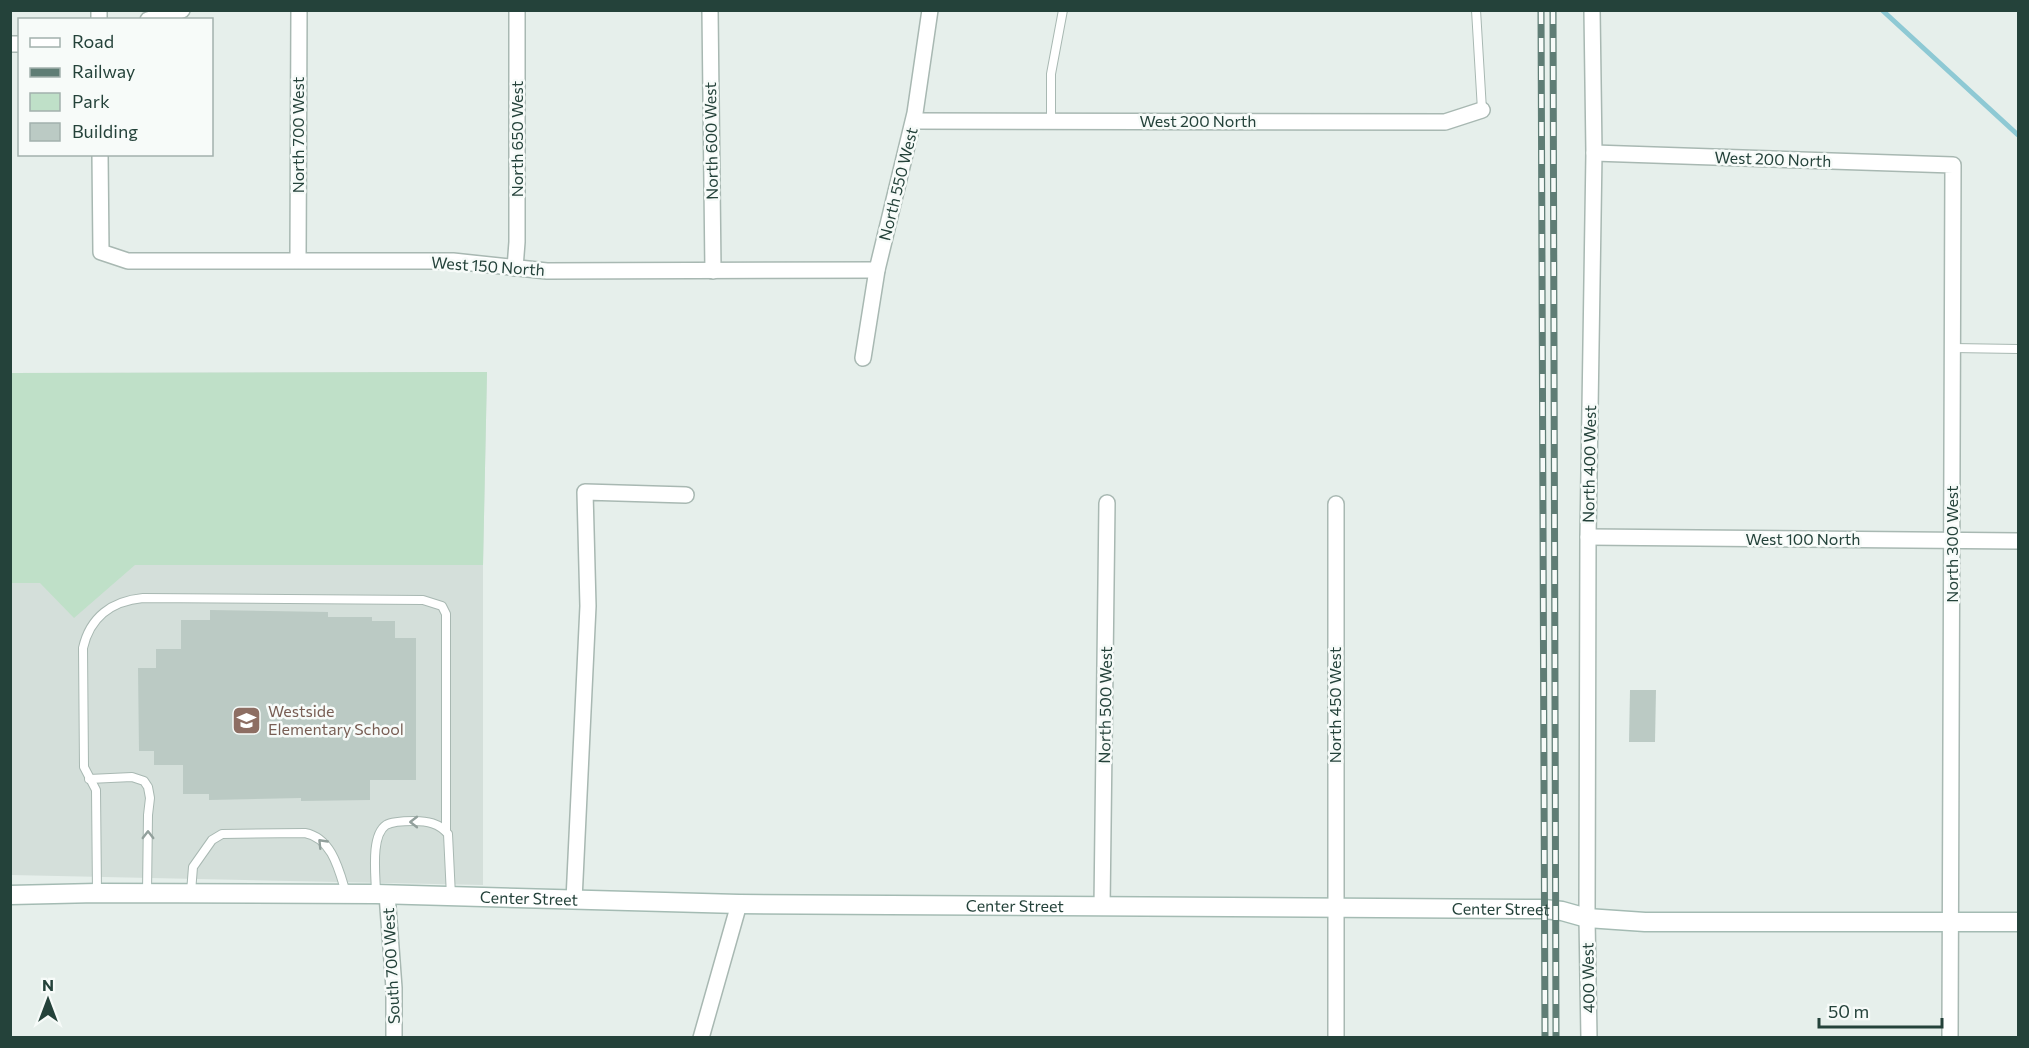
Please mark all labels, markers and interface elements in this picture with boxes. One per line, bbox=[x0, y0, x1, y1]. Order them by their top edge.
legend bbox=[18, 18, 213, 156]
text: Road bbox=[72, 30, 114, 52]
text: Railway bbox=[72, 60, 135, 82]
street label: North 700 West bbox=[288, 76, 307, 193]
street label: North 650 West bbox=[507, 80, 526, 197]
street label: North 600 West bbox=[700, 81, 721, 200]
text: Park bbox=[72, 90, 110, 112]
street label: West 200 North bbox=[1139, 111, 1257, 130]
text: Building bbox=[72, 120, 138, 142]
street label: North 550 West bbox=[874, 125, 921, 243]
street label: West 200 North bbox=[1714, 147, 1832, 170]
street label: West 150 North bbox=[431, 252, 545, 279]
street label: North 400 West bbox=[1578, 405, 1599, 523]
street label: North 300 West bbox=[1942, 485, 1961, 603]
street label: West 100 North bbox=[1745, 529, 1861, 548]
street label: North 500 West bbox=[1094, 646, 1115, 764]
street label: North 450 West bbox=[1325, 646, 1344, 763]
place label: Westside Elementary School bbox=[268, 701, 404, 738]
school or university icon: Westside Elementary School bbox=[231, 704, 263, 736]
one-way arrow bbox=[409, 816, 418, 828]
one-way arrow bbox=[142, 831, 154, 840]
one-way arrow bbox=[318, 839, 329, 850]
street label: Center Street bbox=[480, 887, 579, 909]
street label: Center Street bbox=[966, 895, 1064, 915]
street label: Center Street bbox=[1452, 898, 1551, 919]
street label: South 700 West bbox=[378, 907, 403, 1025]
street label: 400 West bbox=[1577, 942, 1598, 1014]
north arrow bbox=[18, 970, 78, 1030]
text: N bbox=[42, 975, 54, 994]
scale bar bbox=[1819, 991, 1942, 1029]
text: 50 m bbox=[1828, 1000, 1869, 1022]

